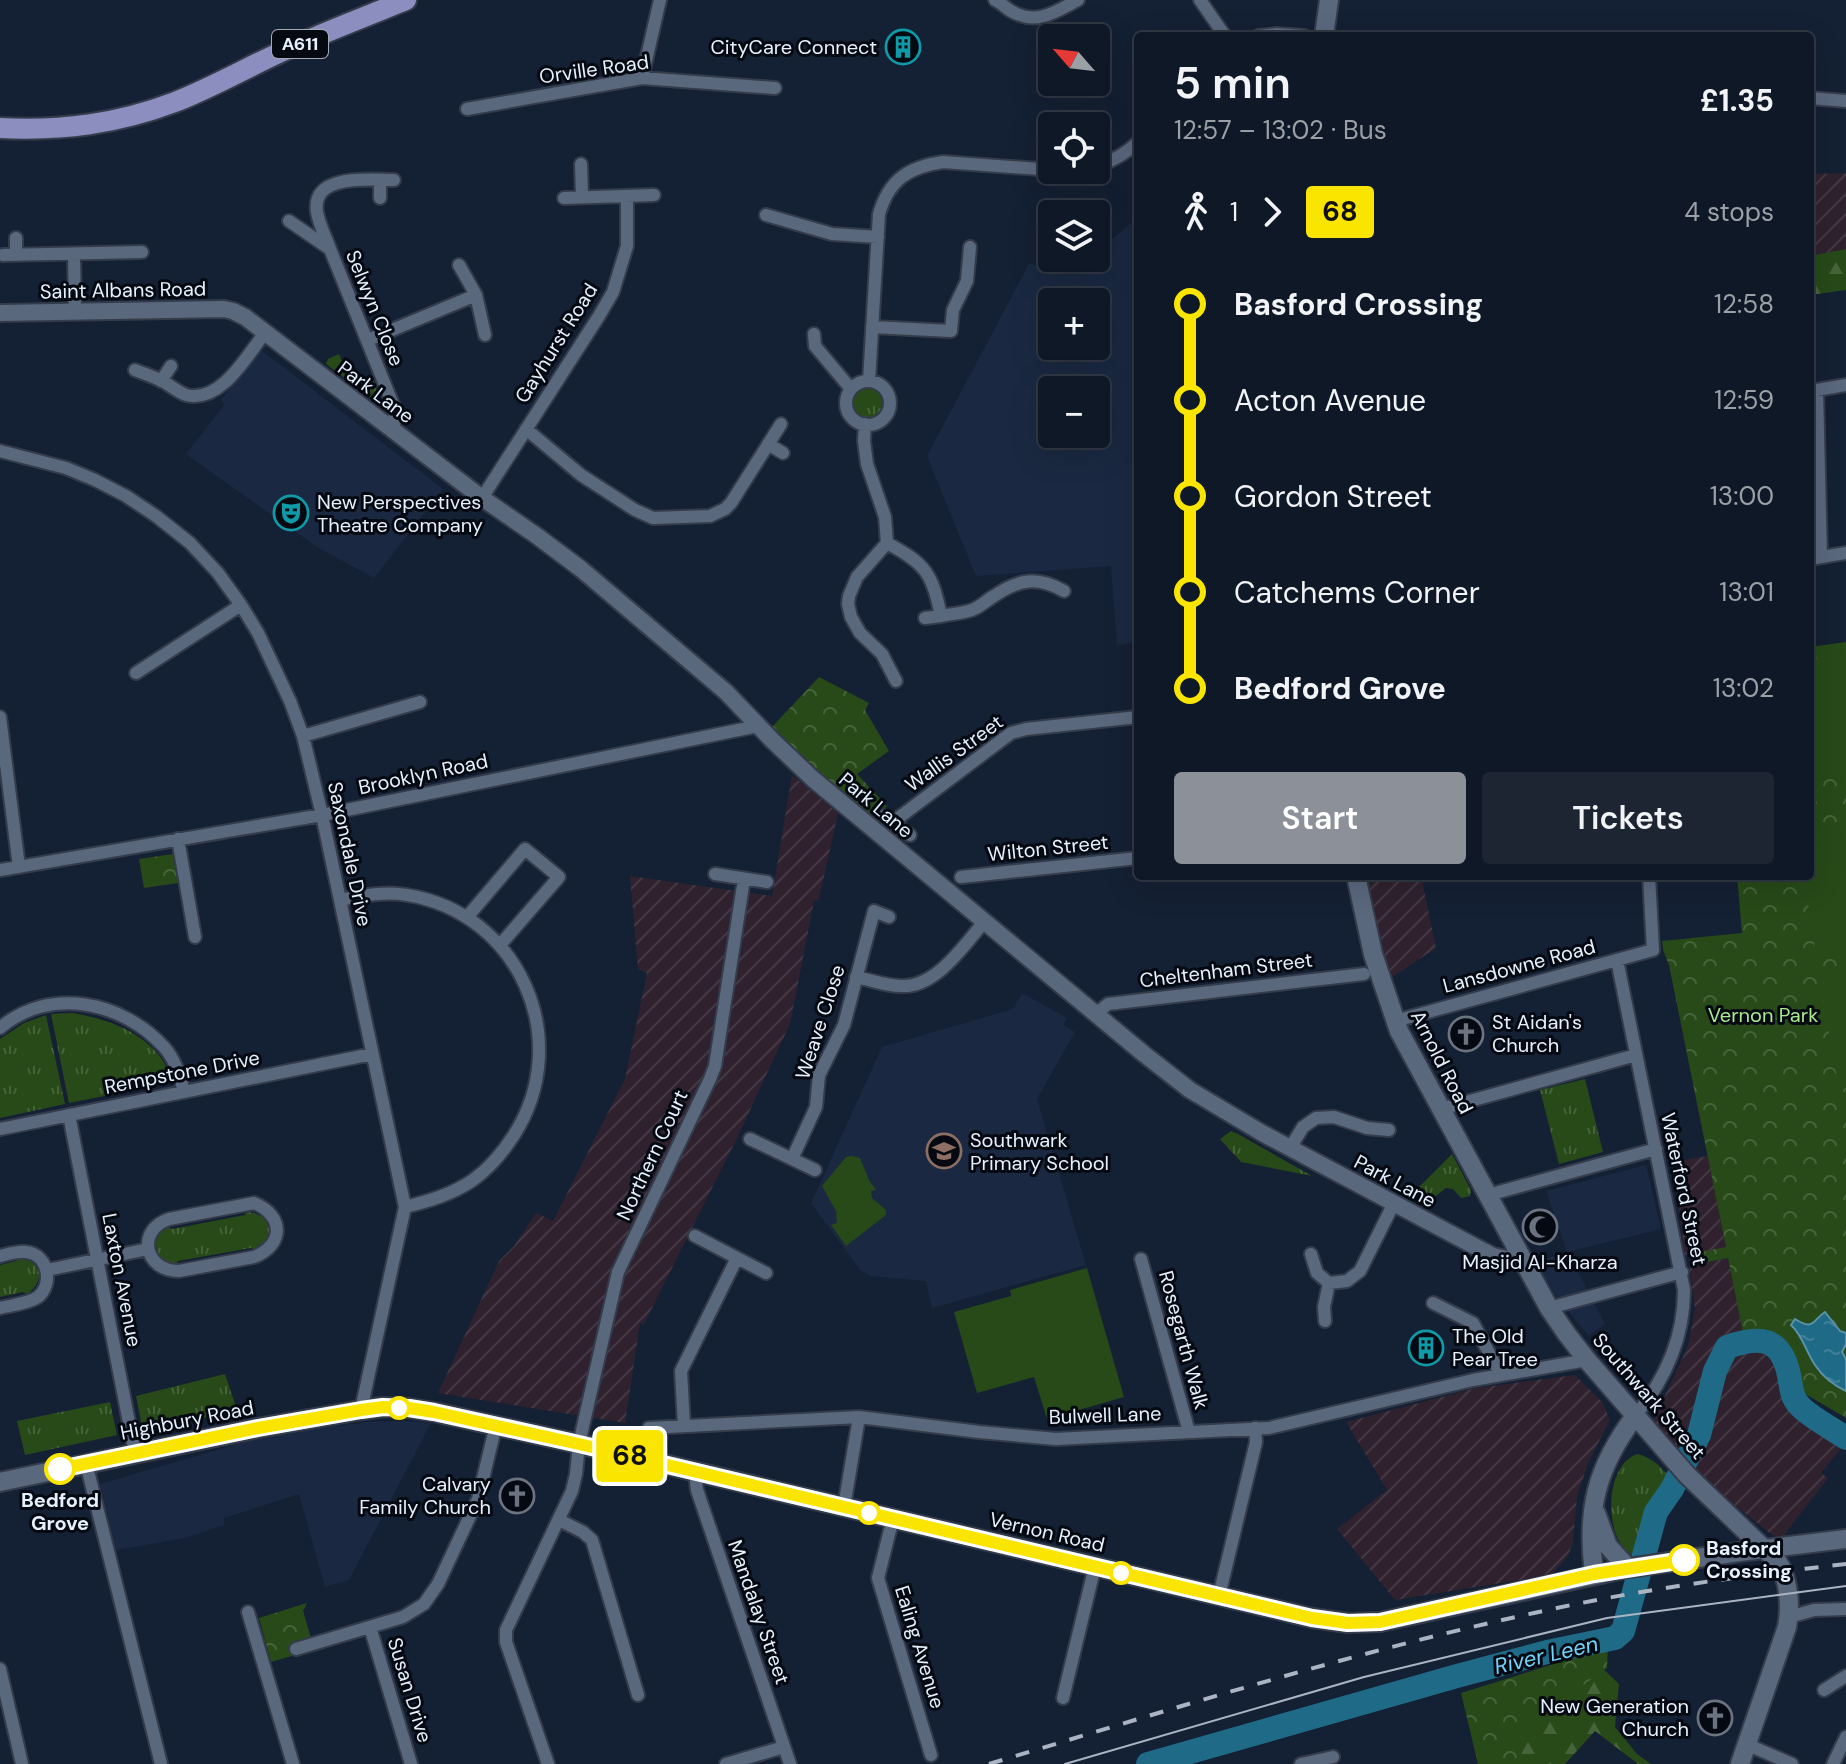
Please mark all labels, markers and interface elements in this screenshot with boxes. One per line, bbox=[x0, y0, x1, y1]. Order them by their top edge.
north arrow bbox=[1038, 24, 1110, 96]
map controls bbox=[1038, 24, 1110, 448]
building icon: CityCare Connect bbox=[884, 28, 922, 66]
road number: A611 bbox=[272, 30, 328, 58]
place label: CityCare Connect bbox=[710, 34, 877, 60]
street label: Orville Road bbox=[538, 48, 650, 90]
text: 5 min bbox=[1174, 54, 1291, 112]
text: £1.35 bbox=[1700, 81, 1774, 120]
button: locate bbox=[1038, 112, 1110, 184]
text: 12:57 – 13:02 · Bus bbox=[1174, 113, 1387, 147]
icon: walk bbox=[1174, 190, 1218, 234]
icon: forward bbox=[1250, 190, 1294, 234]
text: 68 bbox=[1322, 193, 1358, 230]
text: 1 bbox=[1230, 195, 1238, 229]
text: 4 stops bbox=[1684, 195, 1774, 229]
button: layers bbox=[1038, 200, 1110, 272]
street label: Selwyn Close bbox=[340, 246, 410, 370]
street label: Saint Albans Road bbox=[40, 276, 206, 304]
street label: Gayhurst Road bbox=[509, 278, 603, 408]
text: Basford Crossing bbox=[1234, 285, 1483, 324]
text: 12:58 bbox=[1714, 287, 1774, 321]
button: + bbox=[1038, 288, 1110, 360]
street label: Park Lane bbox=[333, 355, 419, 429]
button: − bbox=[1038, 376, 1110, 448]
text: Acton Avenue bbox=[1234, 381, 1426, 420]
text: 12:59 bbox=[1714, 383, 1774, 417]
text: Gordon Street bbox=[1234, 477, 1432, 516]
text: 13:00 bbox=[1710, 479, 1774, 513]
place label: New Perspectives Theatre Company bbox=[317, 489, 483, 538]
theatre icon: New Perspectives Theatre Company bbox=[272, 494, 310, 532]
text: Catchems Corner bbox=[1234, 573, 1480, 612]
text: 13:01 bbox=[1719, 575, 1774, 609]
text: Bedford Grove bbox=[1234, 669, 1446, 708]
text: 13:02 bbox=[1713, 671, 1774, 705]
street label: Wallis Street bbox=[900, 709, 1008, 797]
street label: Brooklyn Road bbox=[356, 748, 490, 800]
street label: Park Lane bbox=[834, 766, 918, 844]
button: Start bbox=[1174, 772, 1466, 864]
button: Tickets bbox=[1482, 772, 1774, 864]
street label: Saxondale Drive bbox=[322, 779, 378, 929]
street label: Wilton Street bbox=[986, 829, 1110, 867]
street label: Lansdowne Road bbox=[1440, 933, 1598, 999]
street label: Cheltenham Street bbox=[1138, 946, 1314, 994]
street label: Weave Close bbox=[789, 961, 851, 1083]
park label: Vernon Park bbox=[1708, 1002, 1818, 1028]
street label: Arnold Road bbox=[1405, 1006, 1479, 1118]
place label: St Aidan's Church bbox=[1492, 1009, 1582, 1058]
church icon: St Aidan's Church bbox=[1447, 1015, 1485, 1053]
street label: Rempstone Drive bbox=[102, 1044, 262, 1100]
street label: Northern Court bbox=[610, 1086, 694, 1224]
street label: Waterford Street bbox=[1655, 1110, 1713, 1268]
place label: Southwark Primary School bbox=[970, 1127, 1109, 1176]
school or university icon: Southwark Primary School bbox=[925, 1132, 963, 1170]
street label: Park Lane bbox=[1350, 1149, 1440, 1213]
mosque icon: Masjid Al-Kharza bbox=[1521, 1208, 1559, 1246]
street label: Laxton Avenue bbox=[96, 1211, 148, 1349]
place label: Masjid Al-Kharza bbox=[1462, 1249, 1618, 1275]
street label: Rosegarth Walk bbox=[1153, 1268, 1215, 1412]
place label: The Old Pear Tree bbox=[1452, 1323, 1538, 1372]
street label: Southwark Street bbox=[1587, 1327, 1711, 1465]
building icon: The Old Pear Tree bbox=[1407, 1329, 1445, 1367]
street label: Highbury Road bbox=[118, 1394, 256, 1446]
unlabelled marker bbox=[388, 1397, 410, 1419]
street label: Bulwell Lane bbox=[1048, 1400, 1162, 1430]
line badge: 68 bbox=[594, 1430, 666, 1482]
text: 68 bbox=[612, 1437, 648, 1474]
marker: Bedford Grove bbox=[45, 1454, 75, 1484]
place label: Calvary Family Church bbox=[359, 1471, 491, 1520]
church icon: Calvary Family Church bbox=[498, 1477, 536, 1515]
place label: Bedford Grove bbox=[21, 1487, 99, 1536]
unlabelled marker bbox=[858, 1502, 880, 1524]
street label: Vernon Road bbox=[987, 1506, 1107, 1558]
place label: Basford Crossing bbox=[1706, 1535, 1792, 1584]
street label: Mandalay Street bbox=[722, 1536, 796, 1688]
marker: Basford Crossing bbox=[1669, 1545, 1699, 1575]
unlabelled marker bbox=[1110, 1562, 1132, 1584]
street label: Ealing Avenue bbox=[889, 1582, 951, 1712]
water label: River Leen bbox=[1491, 1629, 1601, 1681]
street label: Susan Drive bbox=[382, 1634, 438, 1746]
place label: New Generation Church bbox=[1540, 1693, 1689, 1742]
church icon: New Generation Church bbox=[1696, 1699, 1734, 1737]

